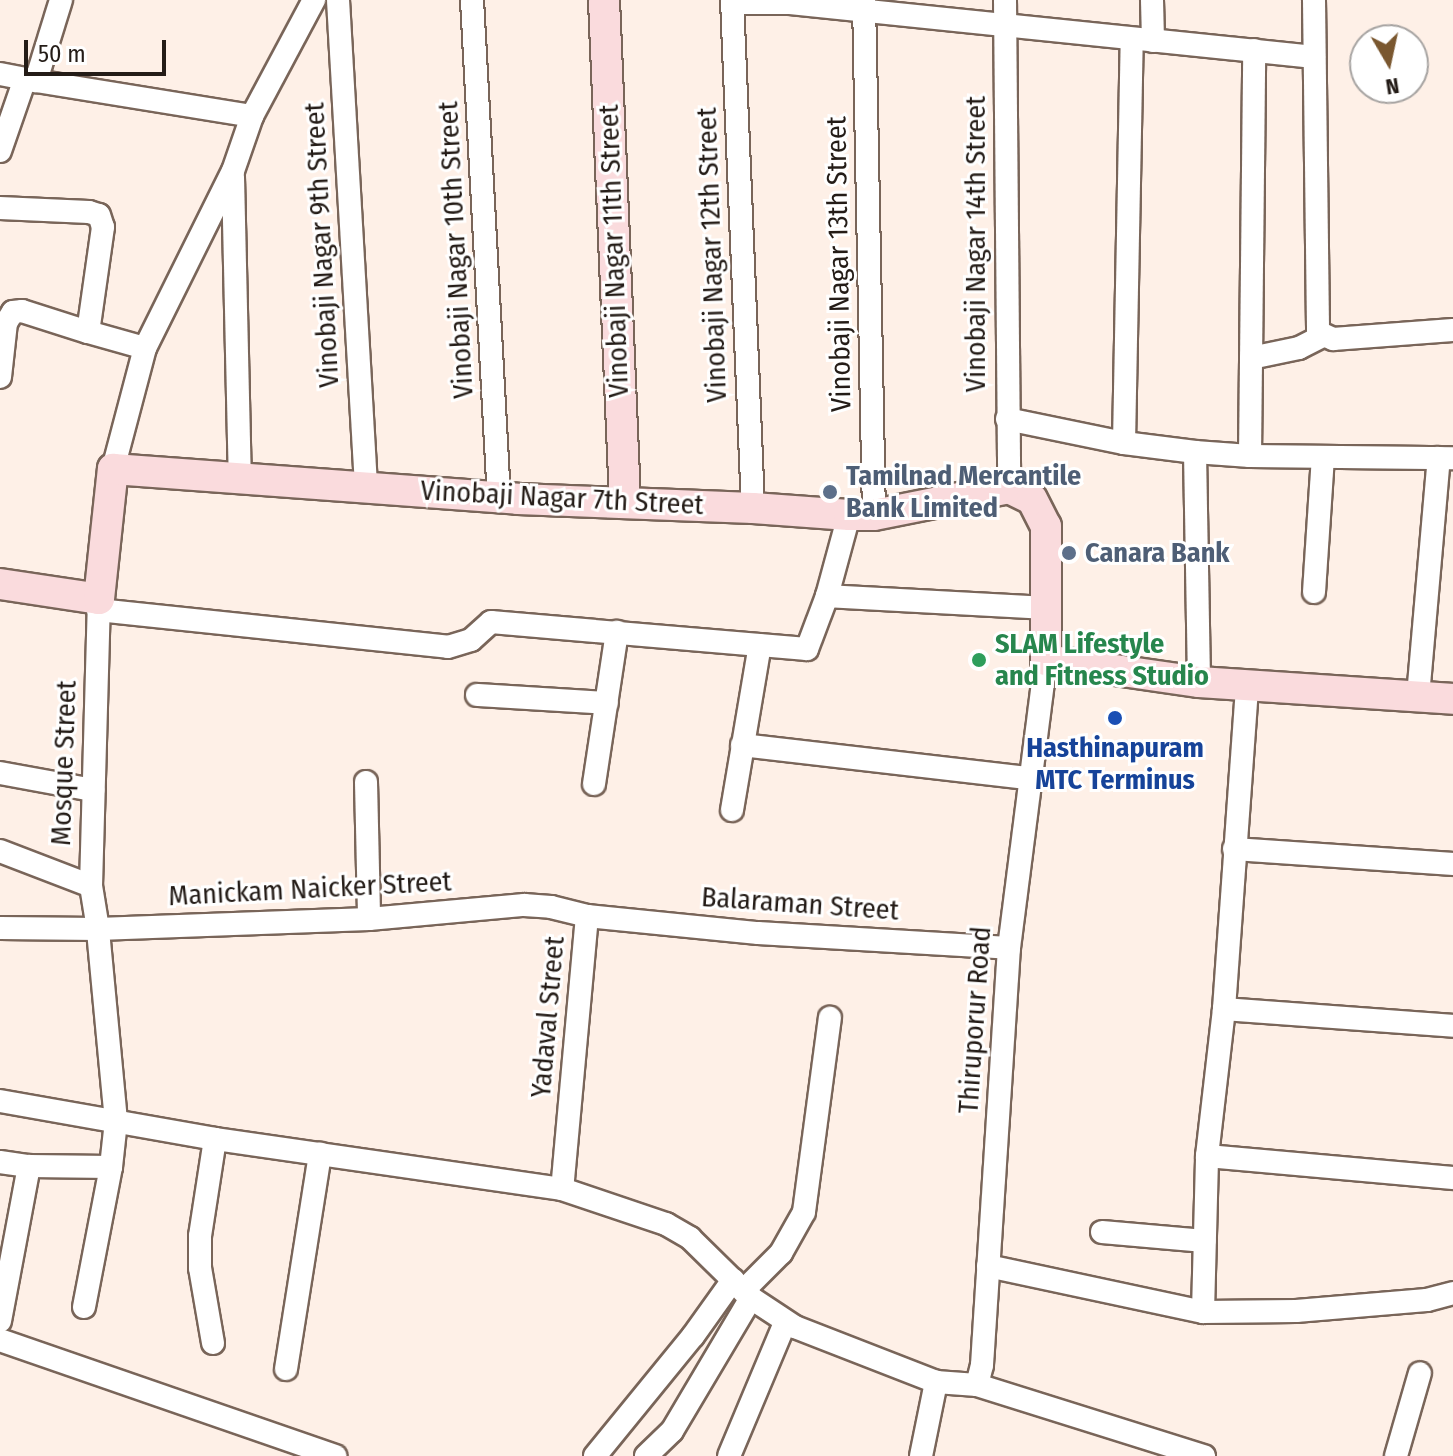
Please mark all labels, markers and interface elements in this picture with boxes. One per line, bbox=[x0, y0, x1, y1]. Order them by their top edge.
scale bar bbox=[28, 24, 170, 74]
north arrow bbox=[1349, 24, 1429, 104]
text: 50 m bbox=[38, 40, 86, 68]
text: N bbox=[1384, 72, 1401, 101]
street label: Vinobaji Nagar 14th Street bbox=[959, 96, 993, 392]
street label: Vinobaji Nagar 9th Street bbox=[298, 101, 346, 389]
street label: Vinobaji Nagar 10th Street bbox=[431, 101, 481, 399]
street label: Vinobaji Nagar 11th Street bbox=[592, 104, 636, 398]
street label: Vinobaji Nagar 12th Street bbox=[690, 107, 734, 403]
street label: Vinobaji Nagar 13th Street bbox=[820, 116, 858, 412]
place label: Tamilnad Mercantile Bank Limited bbox=[846, 459, 1081, 525]
street label: Vinobaji Nagar 7th Street bbox=[420, 474, 704, 522]
marker: Tamilnad Mercantile Bank Limited bbox=[821, 483, 839, 501]
place label: Canara Bank bbox=[1085, 536, 1230, 570]
marker: Canara Bank bbox=[1060, 544, 1078, 562]
place label: SLAM Lifestyle and Fitness Studio bbox=[995, 627, 1209, 693]
marker: SLAM Lifestyle and Fitness Studio bbox=[970, 651, 988, 669]
street label: Mosque Street bbox=[44, 680, 84, 846]
marker: Hasthinapuram MTC Terminus bbox=[1106, 709, 1124, 727]
place label: Hasthinapuram MTC Terminus bbox=[1026, 731, 1204, 797]
street label: Manickam Naicker Street bbox=[168, 865, 452, 913]
street label: Balaraman Street bbox=[700, 880, 900, 928]
street label: Thiruporur Road bbox=[952, 925, 998, 1115]
street label: Yadaval Street bbox=[524, 935, 572, 1099]

